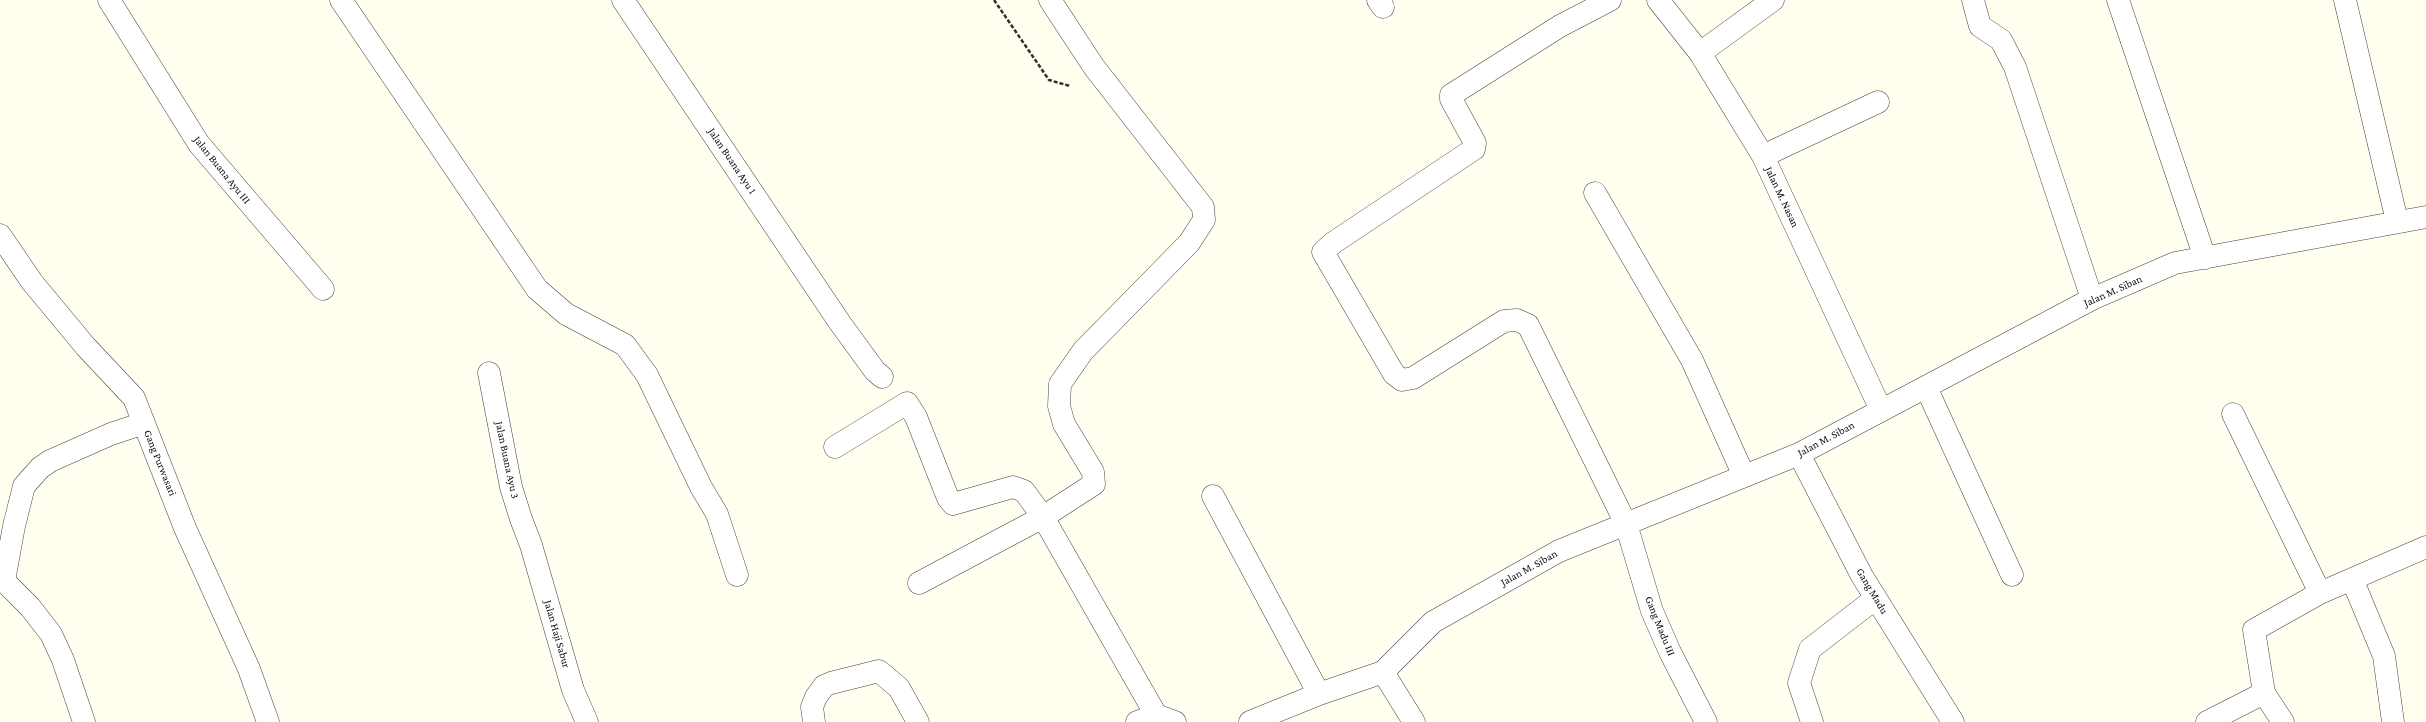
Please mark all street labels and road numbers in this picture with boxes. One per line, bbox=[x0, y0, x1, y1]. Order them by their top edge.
street label: Jalan Buana Ayu 1 bbox=[705, 125, 759, 197]
street label: Jalan Buana Ayu III bbox=[191, 133, 253, 207]
street label: Jalan M. Nasan bbox=[1762, 164, 1802, 230]
street label: Jalan M. Siban bbox=[2082, 272, 2144, 310]
street label: Jalan M. Siban bbox=[1795, 418, 1857, 460]
street label: Jalan Buana Ayu 3 bbox=[492, 420, 522, 500]
street label: Gang Purwasari bbox=[141, 428, 179, 498]
street label: Jalan M. Siban bbox=[1498, 547, 1560, 589]
street label: Gang Madu bbox=[1853, 566, 1891, 616]
street label: Gang Madu III bbox=[1642, 594, 1678, 658]
street label: Jalan Haji Sabur bbox=[541, 599, 573, 669]

